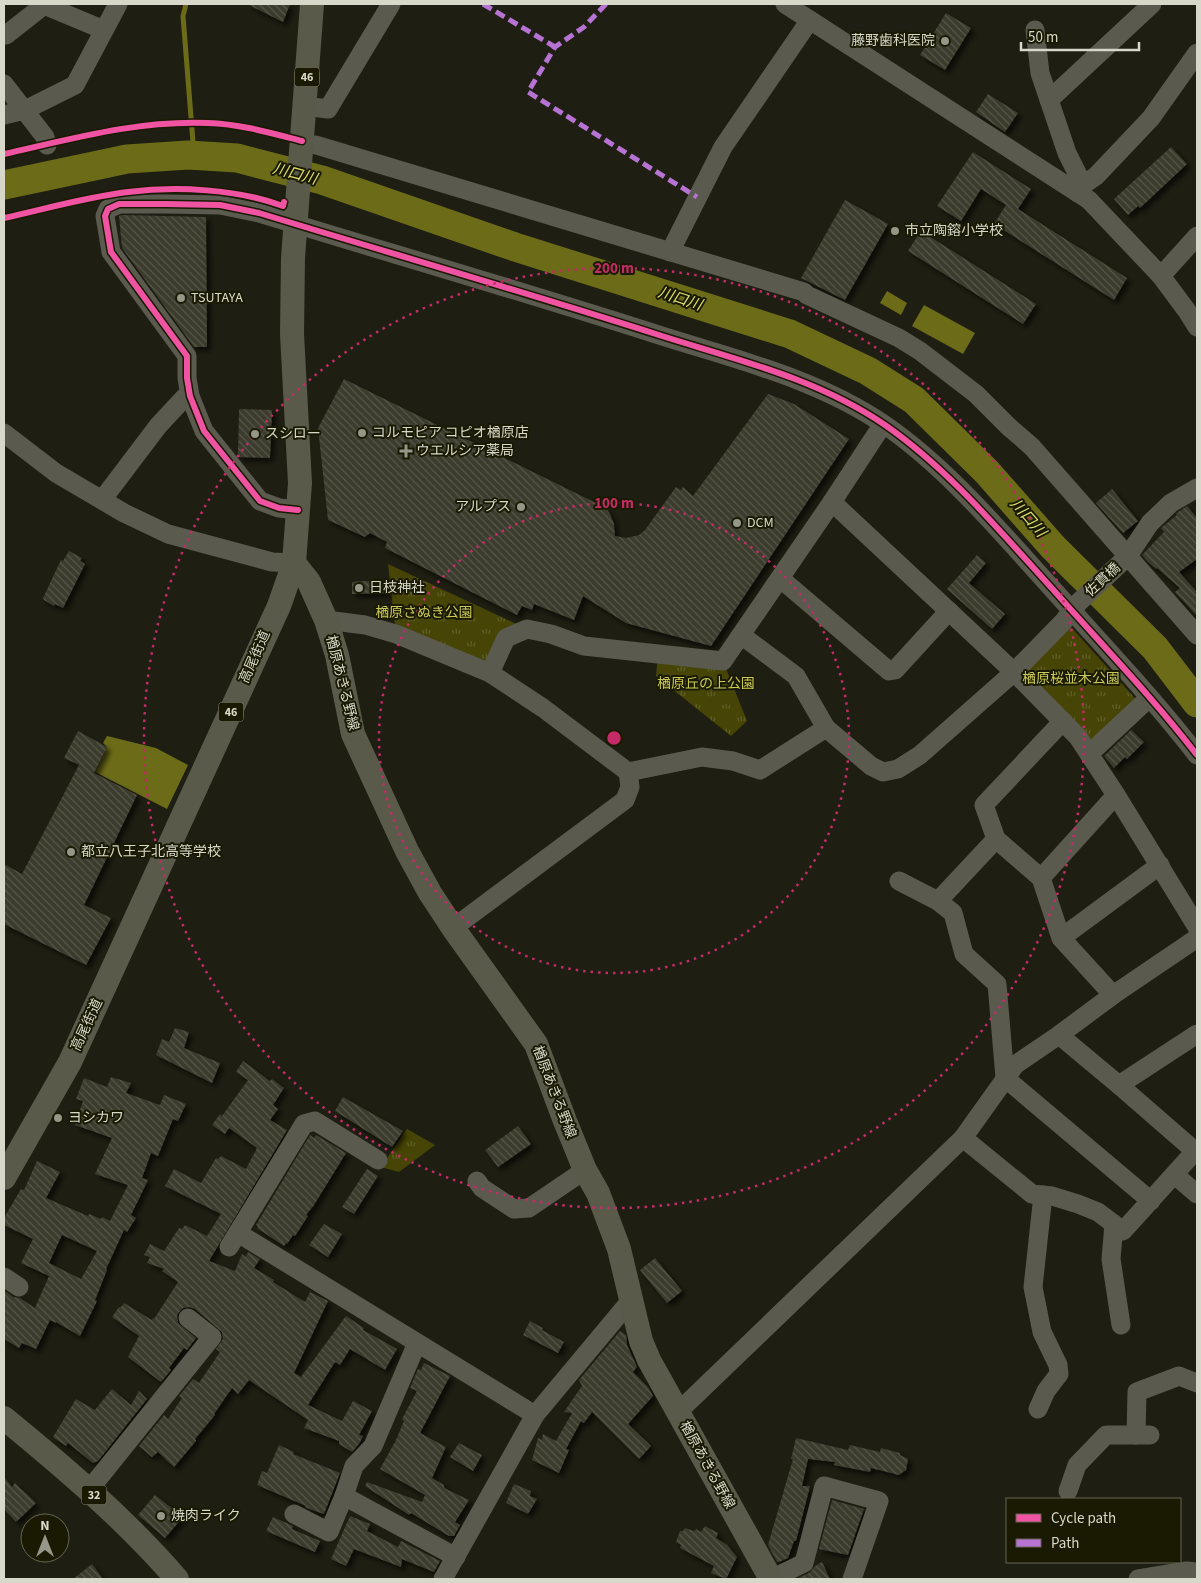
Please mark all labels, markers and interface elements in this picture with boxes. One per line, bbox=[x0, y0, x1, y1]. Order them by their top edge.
scale bar bbox=[1021, 20, 1138, 52]
text: 50 m bbox=[1028, 27, 1058, 48]
place label: 藤野歯科医院 bbox=[851, 31, 935, 51]
marker: 藤野歯科医院 bbox=[939, 35, 951, 47]
road number: 46 bbox=[294, 68, 320, 86]
water label: 川口川 bbox=[271, 158, 321, 190]
place label: 市立陶鎔小学校 bbox=[905, 221, 1003, 241]
marker: 市立陶鎔小学校 bbox=[889, 225, 901, 237]
text: 200 m bbox=[594, 258, 634, 279]
water label: 川口川 bbox=[655, 282, 707, 317]
place label: TSUTAYA bbox=[191, 288, 243, 308]
marker: TSUTAYA bbox=[175, 292, 187, 304]
place label: コルモピア コピオ楢原店 bbox=[372, 423, 529, 443]
place label: スシロー bbox=[265, 424, 321, 444]
marker: コルモピア コピオ楢原店 bbox=[356, 427, 368, 439]
marker: スシロー bbox=[249, 428, 261, 440]
place label: ウエルシア薬局 bbox=[416, 441, 514, 461]
marker: ウエルシア薬局 bbox=[400, 445, 412, 457]
text: 100 m bbox=[594, 493, 634, 514]
water label: 川口川 bbox=[1005, 494, 1052, 543]
place label: アルプス bbox=[455, 497, 511, 517]
marker: アルプス bbox=[515, 501, 527, 513]
place label: DCM bbox=[747, 513, 774, 533]
marker: DCM bbox=[731, 517, 743, 529]
street label: 佐貫橋 bbox=[1081, 558, 1125, 602]
place label: 日枝神社 bbox=[369, 578, 425, 598]
marker: 日枝神社 bbox=[353, 582, 365, 594]
park label: 楢原さぬき公園 bbox=[375, 603, 473, 623]
street label: 高尾街道 bbox=[234, 627, 276, 687]
street label: 楢原あきる野線 bbox=[320, 633, 364, 733]
park label: 楢原桜並木公園 bbox=[1022, 669, 1120, 689]
park label: 楢原丘の上公園 bbox=[657, 674, 755, 694]
road number: 46 bbox=[218, 702, 244, 722]
centre of rings bbox=[605, 729, 623, 747]
place label: 都立八王子北高等学校 bbox=[81, 842, 221, 862]
marker: 都立八王子北高等学校 bbox=[65, 846, 77, 858]
street label: 高尾街道 bbox=[66, 995, 108, 1055]
street label: 楢原あきる野線 bbox=[527, 1043, 581, 1141]
place label: ヨシカワ bbox=[68, 1108, 124, 1128]
marker: ヨシカワ bbox=[52, 1112, 64, 1124]
street label: 楢原あきる野線 bbox=[675, 1417, 739, 1513]
road number: 32 bbox=[82, 1486, 106, 1504]
legend bbox=[1006, 1498, 1181, 1563]
place label: 焼肉ライク bbox=[171, 1506, 241, 1526]
text: Cycle path bbox=[1051, 1508, 1116, 1529]
marker: 焼肉ライク bbox=[155, 1510, 167, 1522]
north arrow bbox=[20, 1513, 70, 1563]
text: N bbox=[40, 1516, 50, 1536]
text: Path bbox=[1051, 1533, 1079, 1554]

